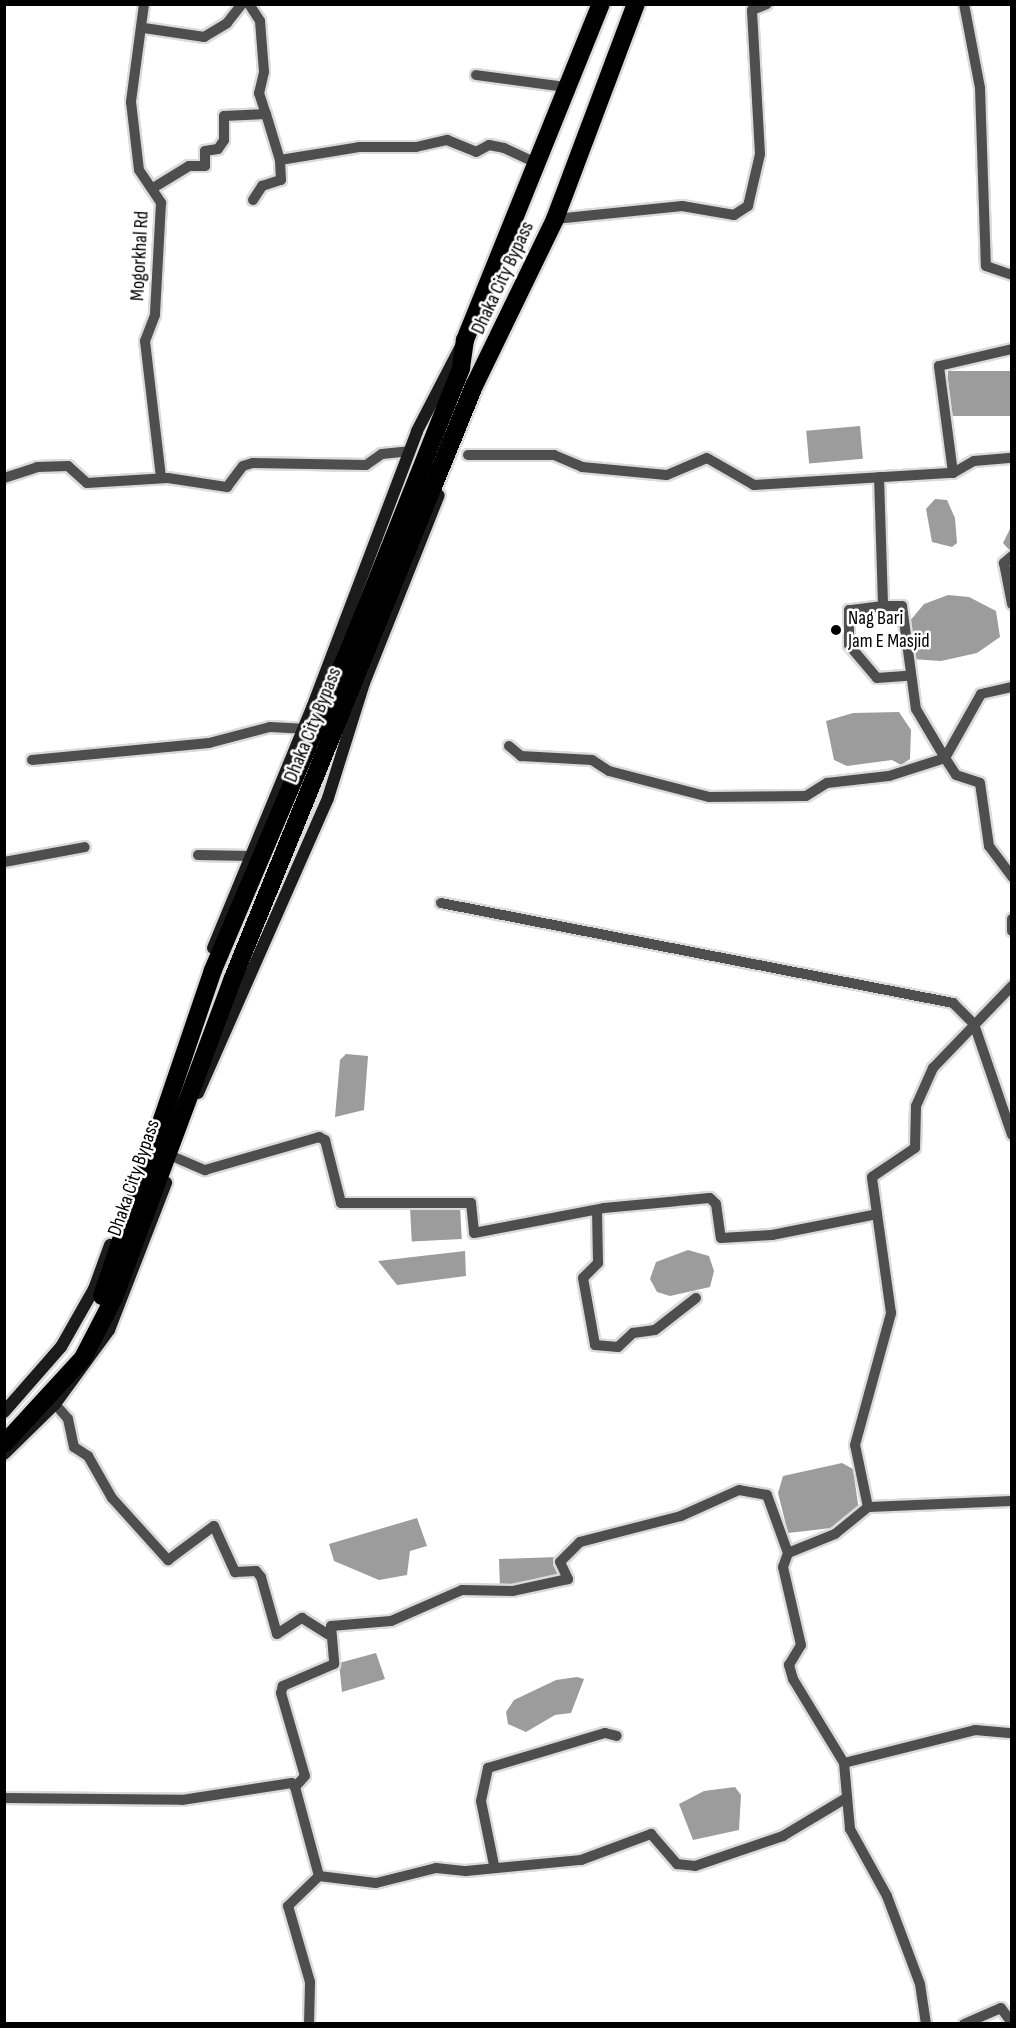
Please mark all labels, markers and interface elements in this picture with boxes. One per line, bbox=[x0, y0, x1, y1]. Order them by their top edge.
street label: Mogorkhal Rd bbox=[126, 210, 154, 302]
street label: Dhaka City Bypass bbox=[466, 218, 540, 338]
place label: Nag Bari Jam E Masjid bbox=[848, 606, 930, 653]
marker: Nag Bari Jam E Masjid bbox=[829, 623, 843, 637]
street label: Dhaka City Bypass bbox=[279, 664, 347, 786]
street label: Dhaka City Bypass bbox=[103, 1117, 165, 1239]

